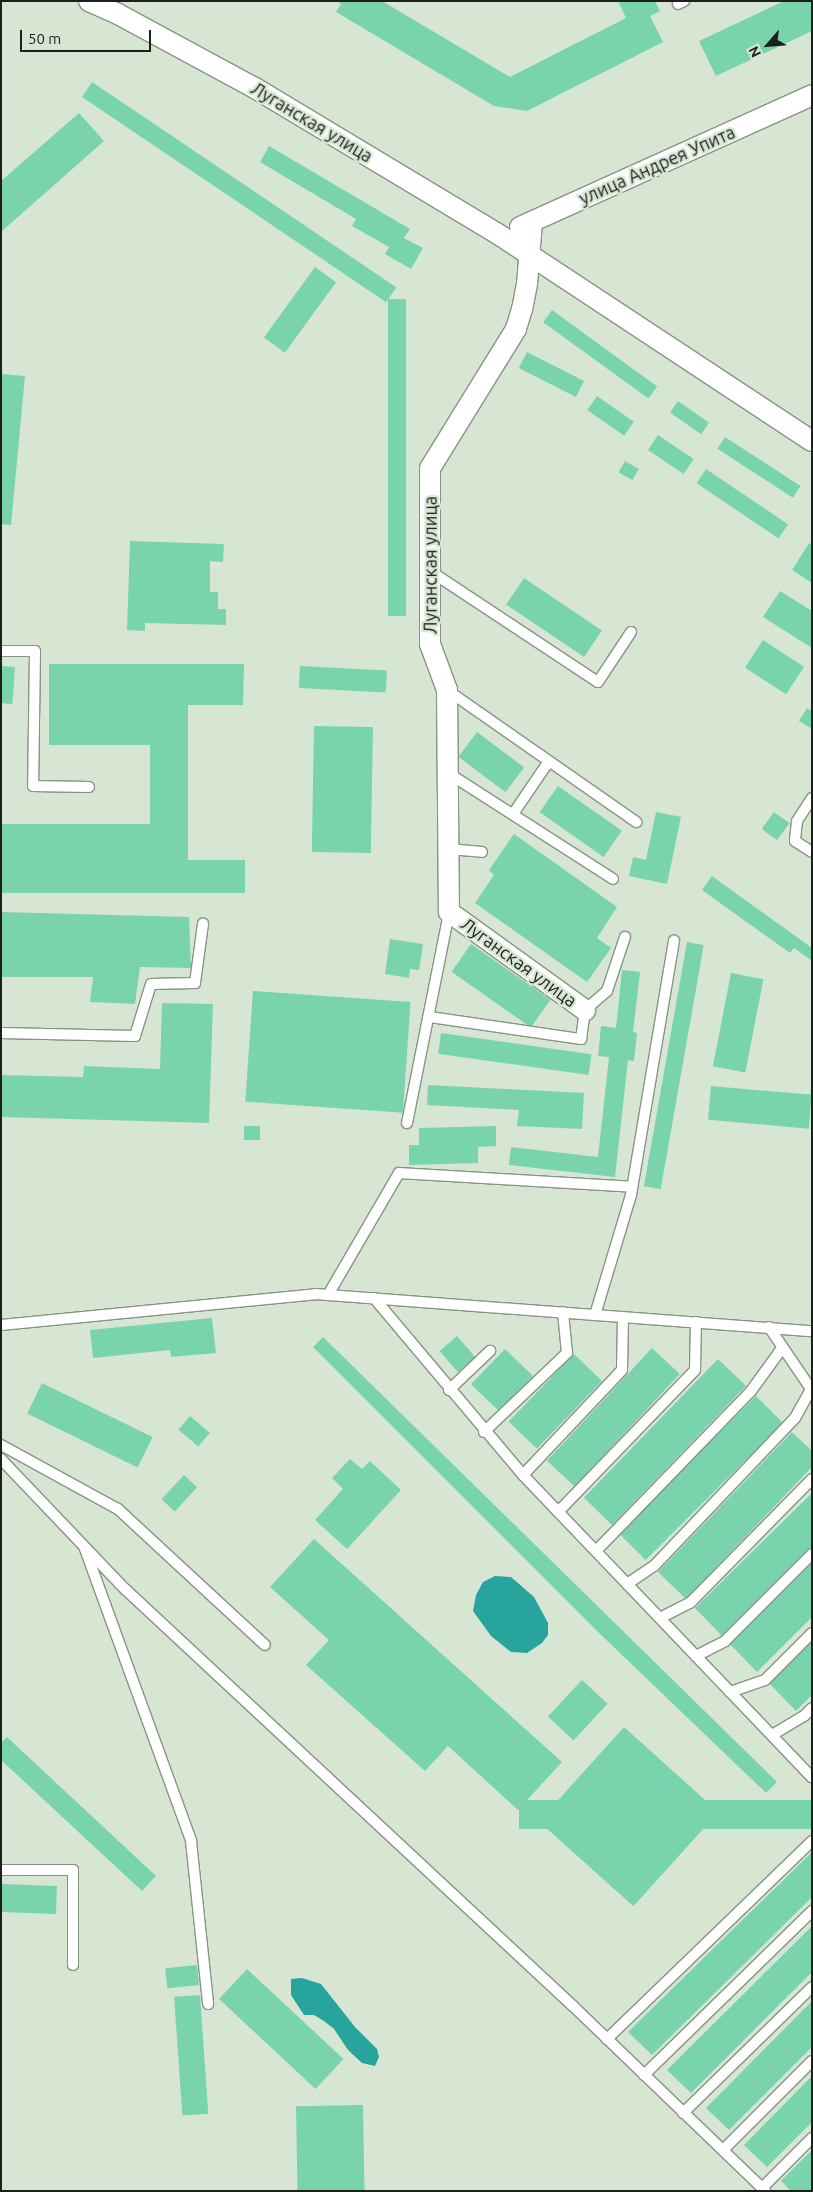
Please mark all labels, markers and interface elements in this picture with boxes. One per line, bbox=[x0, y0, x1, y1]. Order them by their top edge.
scale bar bbox=[22, 20, 154, 52]
north arrow bbox=[743, 20, 793, 70]
text: 50 m bbox=[28, 30, 61, 47]
text: N bbox=[745, 44, 764, 60]
street label: Луганская улица bbox=[247, 77, 377, 167]
street label: улица Андрея Упита bbox=[576, 121, 738, 209]
street label: Луганская улица bbox=[419, 496, 441, 634]
street label: Луганская улица bbox=[457, 913, 581, 1011]

